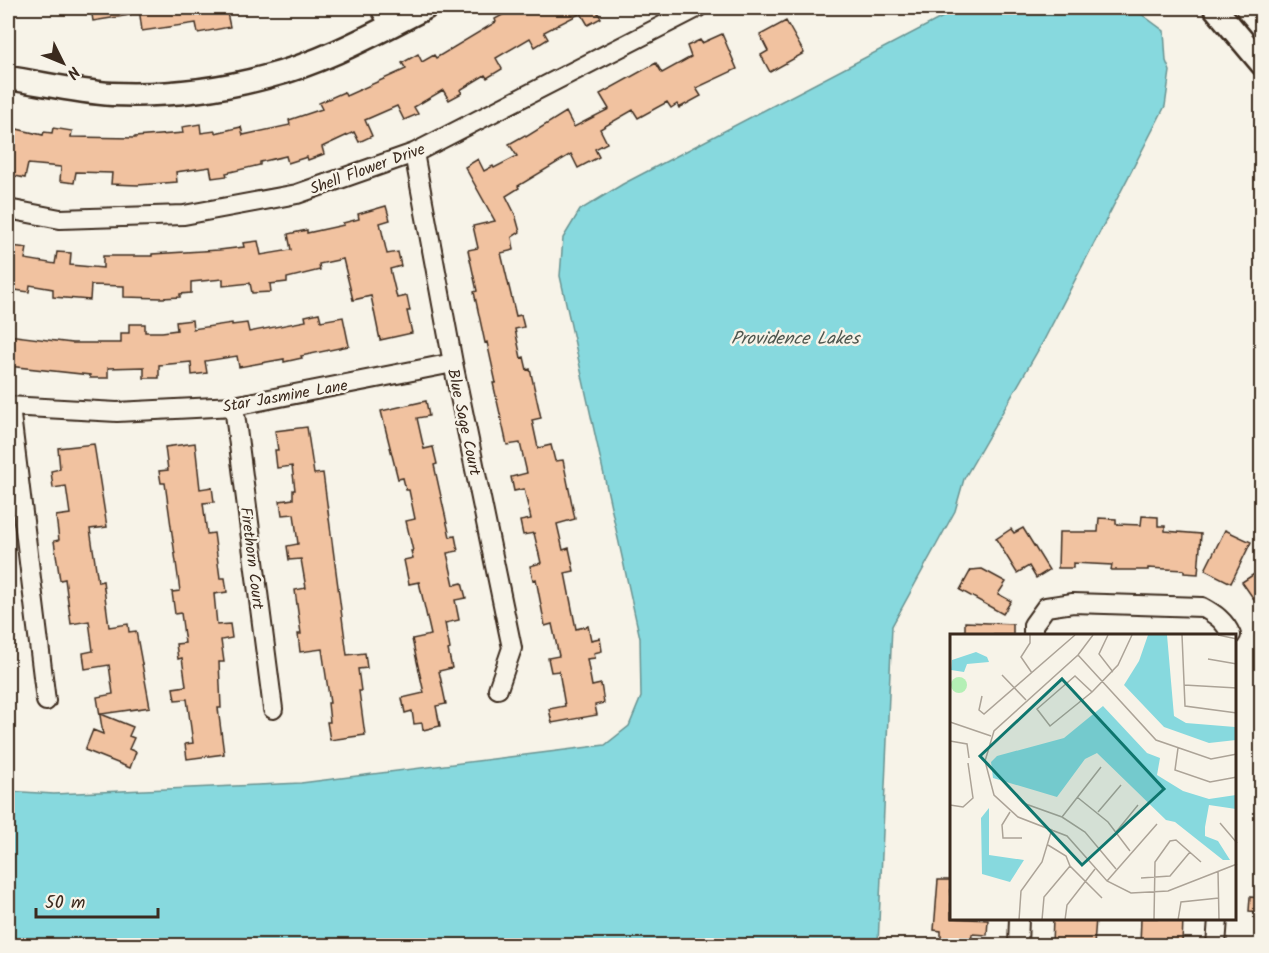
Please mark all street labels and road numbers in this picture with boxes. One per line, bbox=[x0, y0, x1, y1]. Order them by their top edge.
street label: Shell Flower Drive bbox=[306, 137, 429, 202]
street label: Blue Sage Court bbox=[440, 367, 487, 479]
street label: Star Jasmine Lane bbox=[221, 373, 350, 420]
street label: Firethorn Court bbox=[233, 506, 270, 612]

